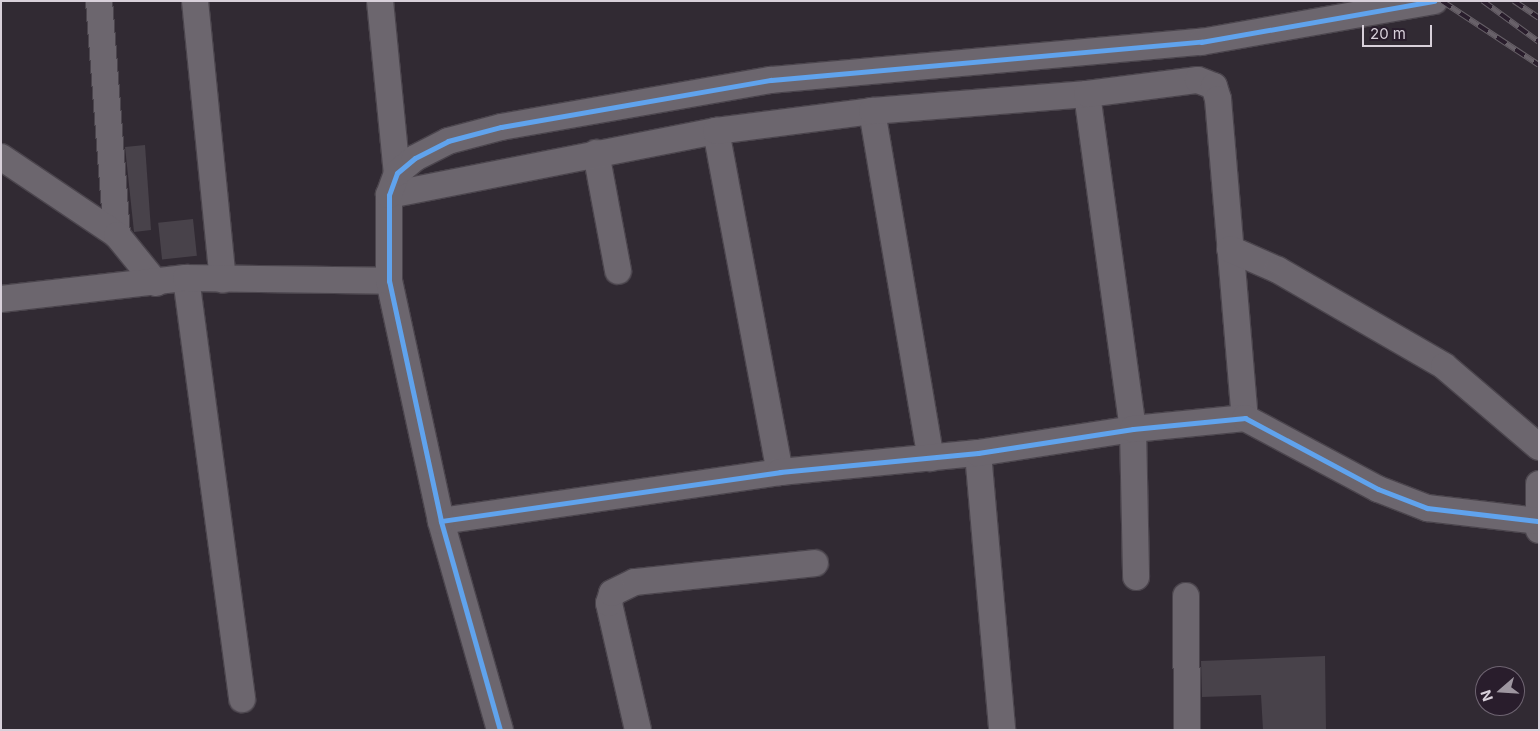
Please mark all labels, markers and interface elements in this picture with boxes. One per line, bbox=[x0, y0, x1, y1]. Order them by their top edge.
scale bar bbox=[1365, 15, 1435, 47]
text: 20 m bbox=[1370, 24, 1406, 43]
north arrow bbox=[1475, 666, 1525, 716]
text: N bbox=[1477, 688, 1496, 704]

